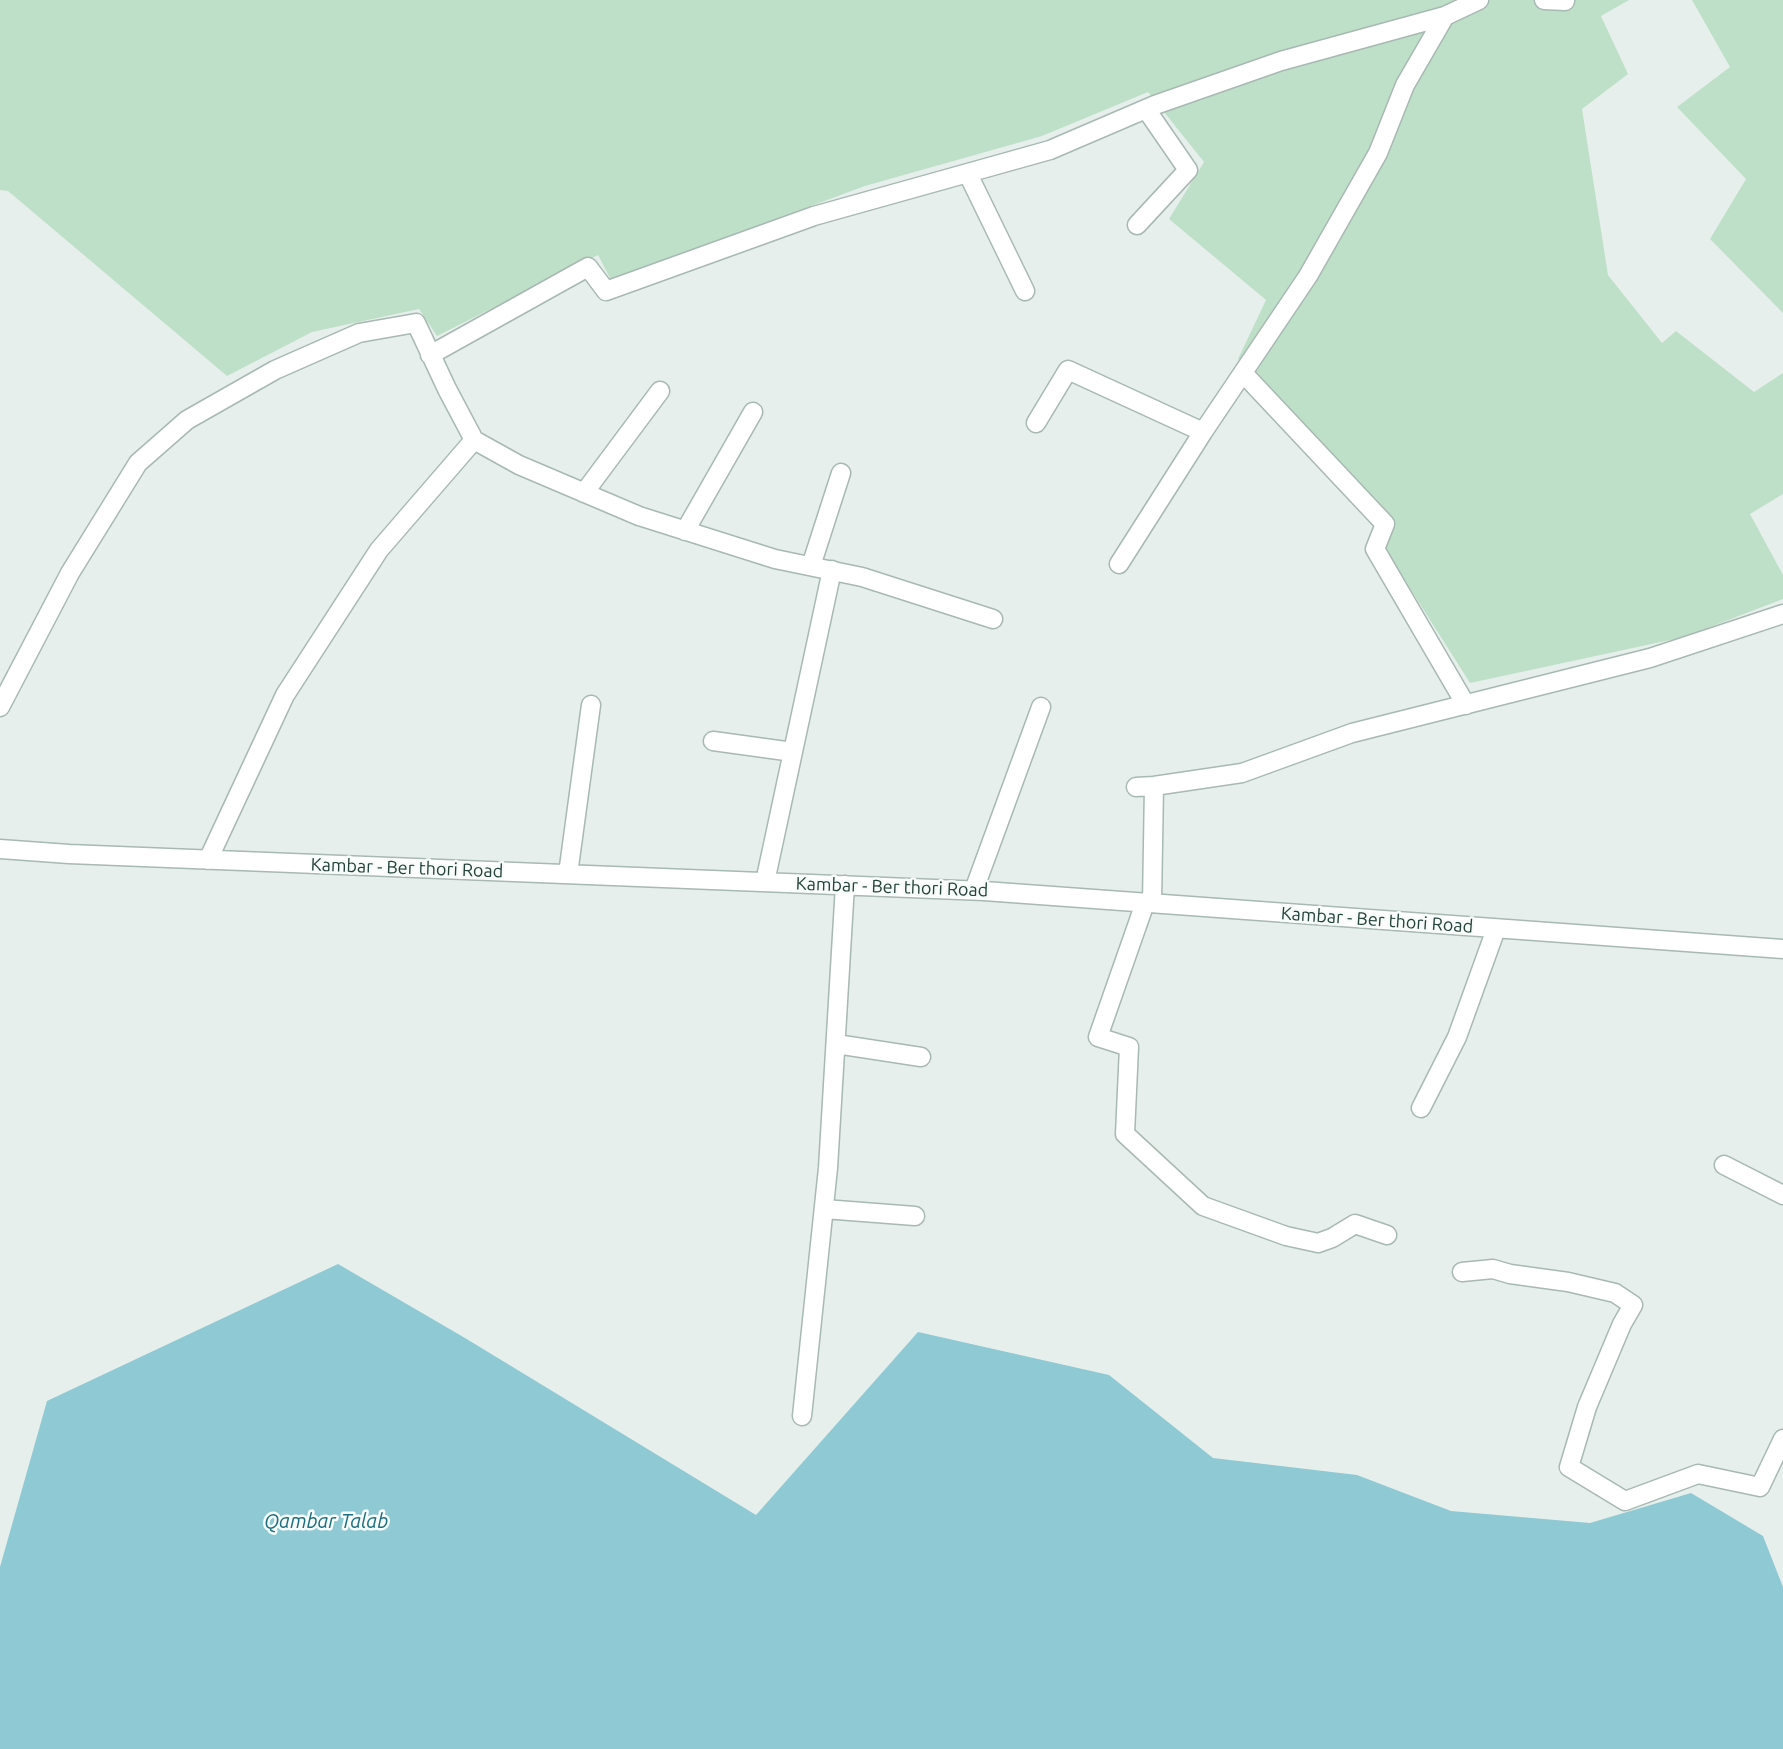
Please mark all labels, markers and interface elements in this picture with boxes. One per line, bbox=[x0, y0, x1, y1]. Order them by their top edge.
street label: Kambar - Ber thori Road bbox=[310, 854, 504, 882]
street label: Kambar - Ber thori Road bbox=[795, 873, 989, 901]
street label: Kambar - Ber thori Road bbox=[1280, 903, 1474, 937]
water label: Qambar Talab bbox=[264, 1509, 388, 1533]

